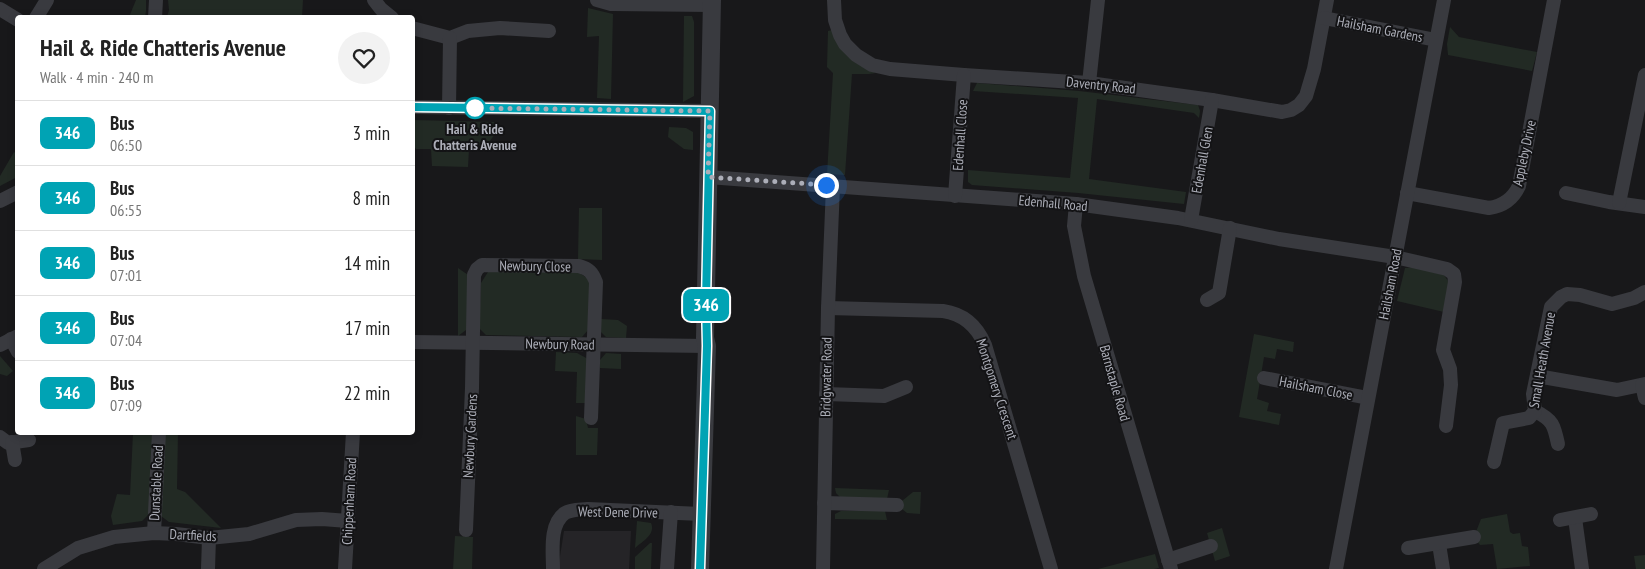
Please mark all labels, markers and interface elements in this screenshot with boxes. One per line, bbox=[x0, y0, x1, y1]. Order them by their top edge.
street label: Hailsham Gardens bbox=[1336, 12, 1425, 46]
text: Hail & Ride Chatteris Avenue bbox=[40, 32, 286, 63]
button: heart bbox=[338, 32, 390, 84]
text: Walk · 4 min · 240 m bbox=[40, 67, 153, 87]
street label: Daventry Road bbox=[1065, 72, 1137, 98]
marker: Hail & Ride Chatteris Avenue bbox=[464, 97, 486, 119]
street label: Edenhall Close bbox=[949, 99, 971, 171]
text: Bus bbox=[110, 111, 134, 135]
street label: Appleby Drive bbox=[1508, 118, 1540, 188]
place label: Hail & Ride Chatteris Avenue bbox=[433, 120, 517, 154]
text: 346 bbox=[55, 121, 80, 144]
text: 3 min bbox=[353, 121, 390, 145]
street label: Edenhall Glen bbox=[1187, 125, 1217, 195]
text: 06:50 bbox=[110, 135, 142, 155]
your location bbox=[814, 173, 839, 198]
text: Bus bbox=[110, 176, 134, 200]
text: 346 bbox=[55, 186, 80, 209]
text: 8 min bbox=[353, 186, 390, 210]
street label: Edenhall Road bbox=[1018, 191, 1088, 215]
text: 06:55 bbox=[110, 200, 142, 220]
text: Bus bbox=[110, 241, 134, 265]
street label: Hailsham Road bbox=[1374, 247, 1406, 321]
text: 346 bbox=[55, 251, 80, 274]
text: 14 min bbox=[344, 251, 390, 275]
street label: Newbury Close bbox=[499, 256, 571, 276]
text: 07:01 bbox=[110, 265, 142, 285]
line badge: 346 bbox=[677, 289, 735, 321]
text: 346 bbox=[693, 293, 719, 316]
text: Bus bbox=[110, 306, 134, 330]
street label: Small Heath Avenue bbox=[1525, 310, 1559, 409]
text: 346 bbox=[55, 316, 80, 339]
text: 17 min bbox=[345, 316, 390, 340]
text: 07:04 bbox=[110, 330, 142, 350]
street label: Newbury Road bbox=[525, 334, 595, 354]
street label: Montgomery Crescent bbox=[972, 336, 1022, 442]
street label: Bridgwater Road bbox=[816, 337, 836, 417]
street label: Barnstaple Road bbox=[1096, 343, 1134, 423]
text: Bus bbox=[110, 371, 134, 395]
street label: Hailsham Close bbox=[1278, 372, 1354, 404]
text: 346 bbox=[55, 381, 80, 404]
text: 22 min bbox=[344, 381, 390, 405]
street label: Newbury Gardens bbox=[459, 393, 481, 479]
text: 07:09 bbox=[110, 395, 142, 415]
street label: Dunstable Road bbox=[145, 445, 167, 521]
street label: Chippenham Road bbox=[338, 457, 360, 545]
street label: West Dene Drive bbox=[578, 502, 658, 522]
street label: Dartfields bbox=[169, 525, 217, 545]

